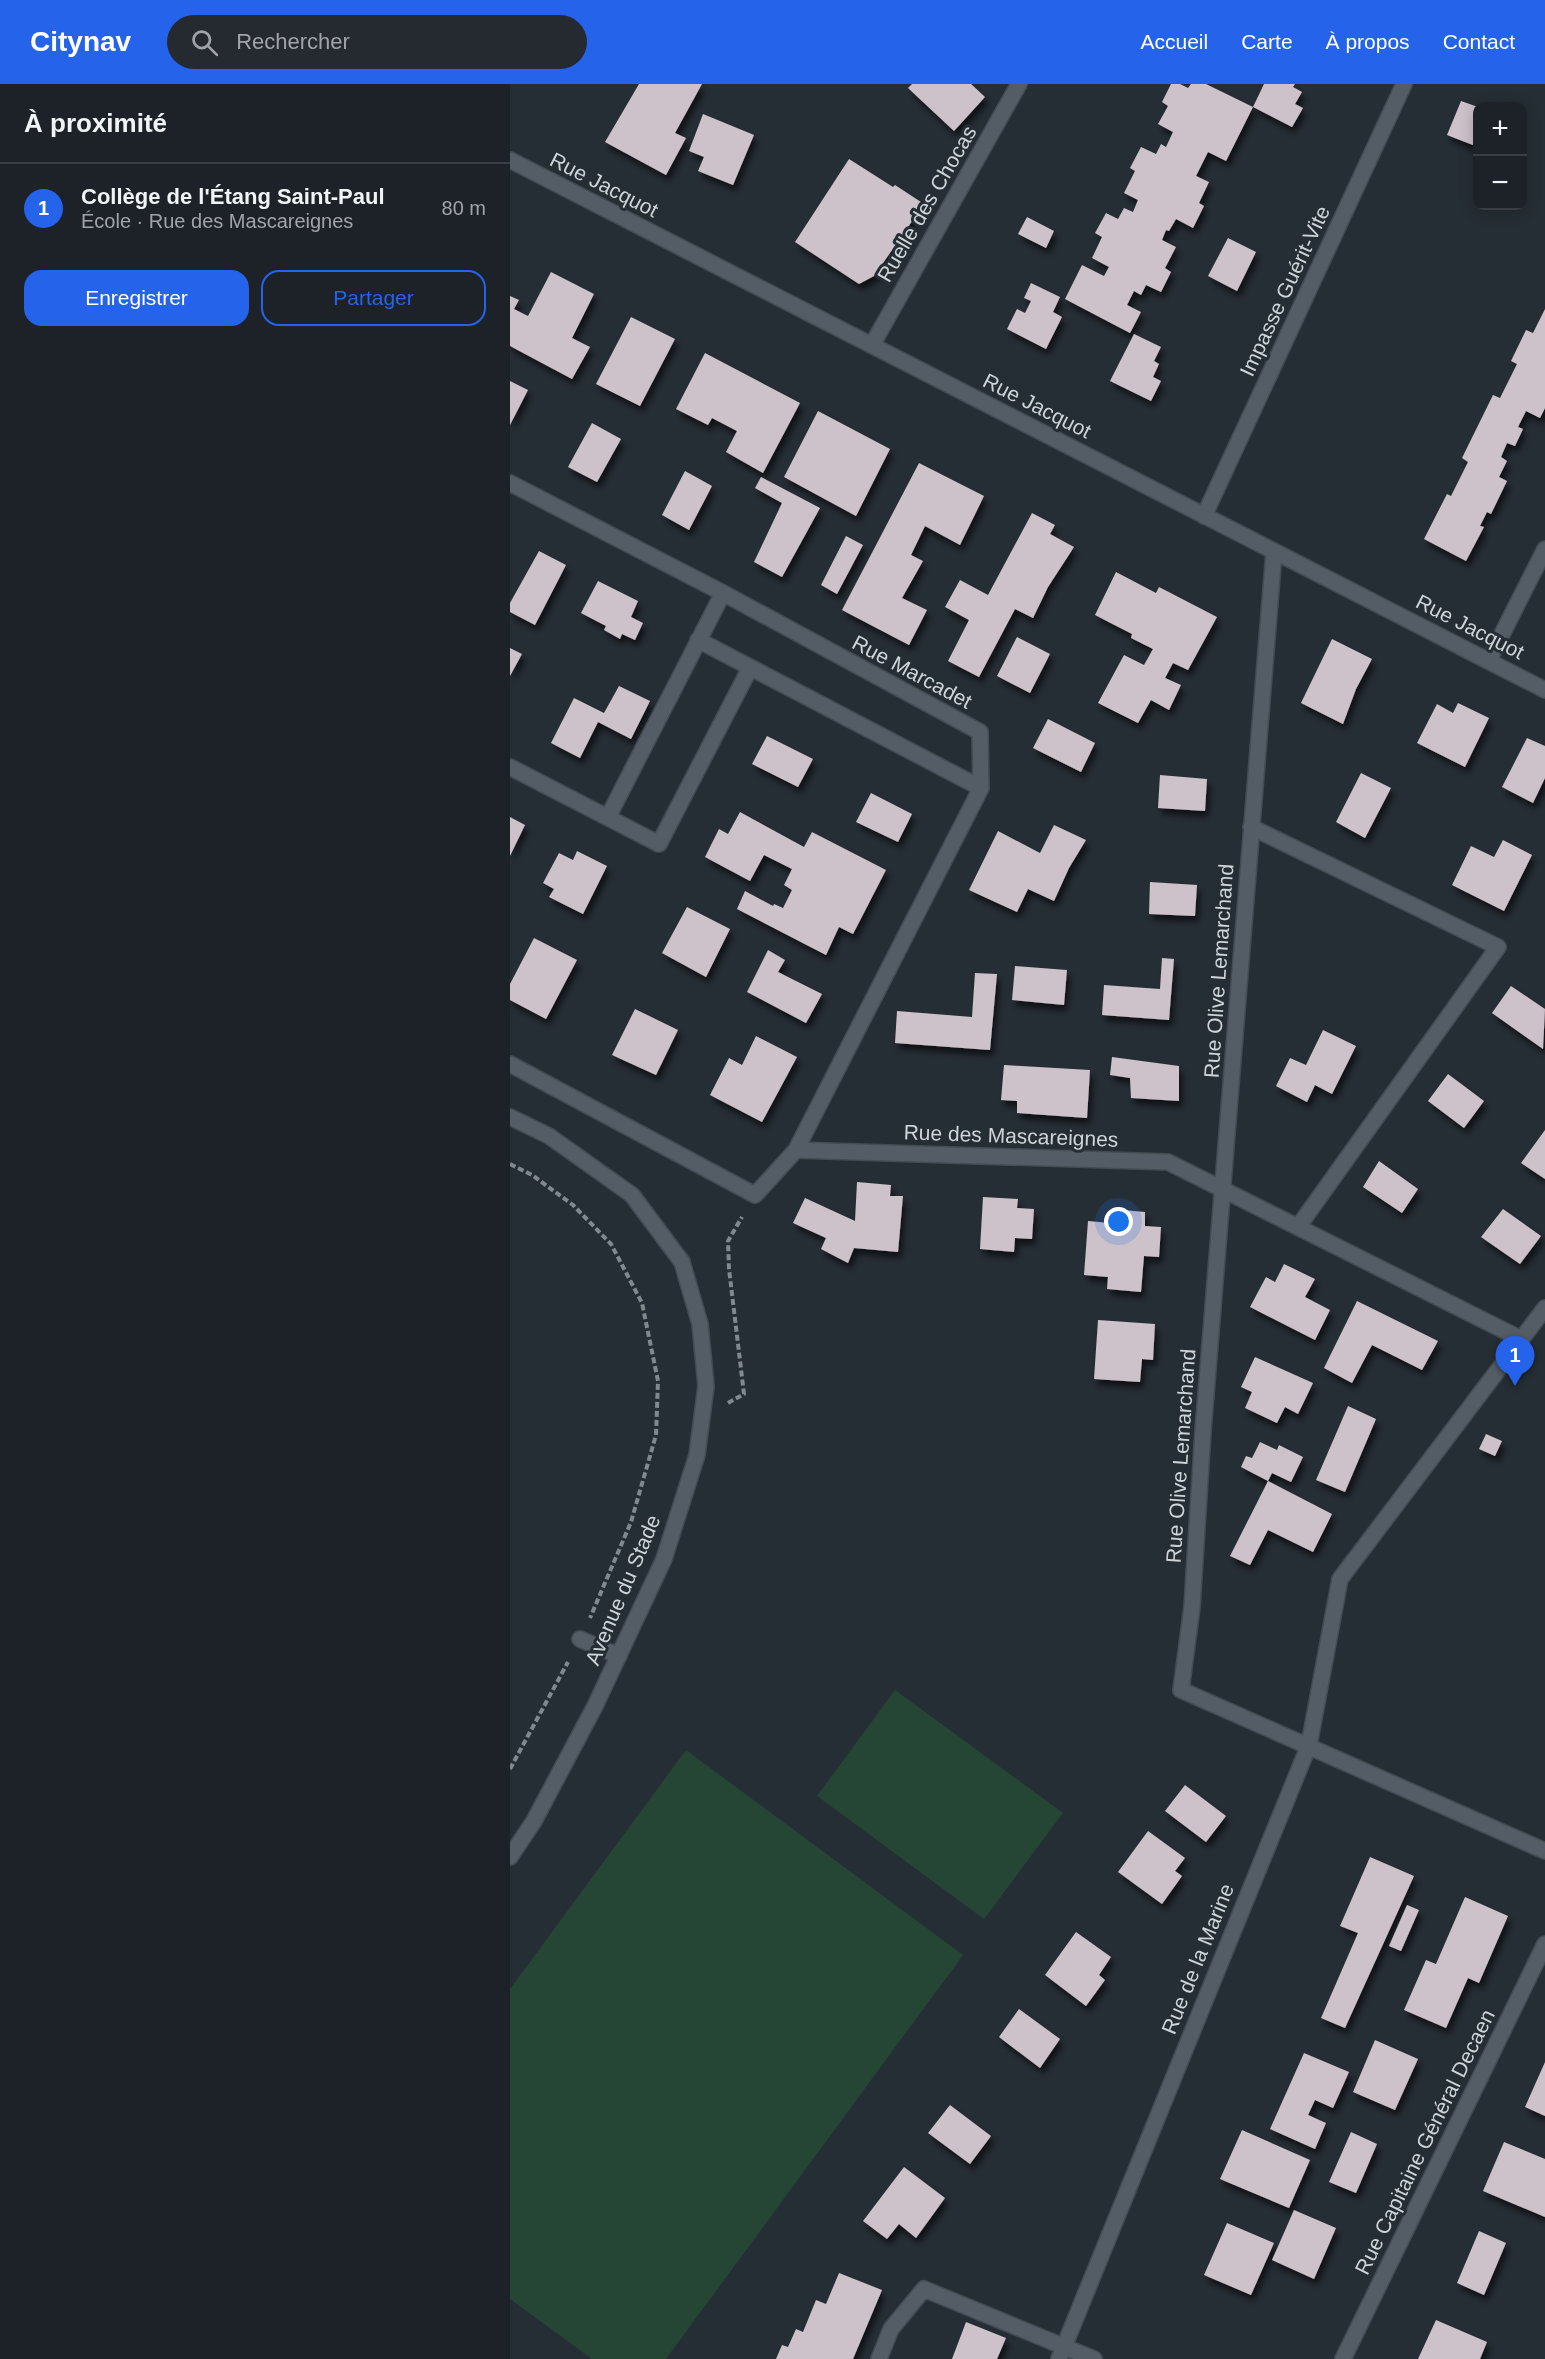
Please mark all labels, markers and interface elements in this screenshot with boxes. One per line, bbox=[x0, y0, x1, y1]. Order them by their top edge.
search box bbox=[167, 15, 587, 69]
text: Citynav bbox=[30, 26, 131, 57]
icon: search bbox=[188, 26, 221, 59]
text: Rechercher bbox=[236, 29, 350, 54]
text: Accueil bbox=[1141, 30, 1208, 53]
text: Carte bbox=[1241, 30, 1293, 53]
text: À propos bbox=[1326, 30, 1410, 53]
text: Contact bbox=[1443, 30, 1515, 53]
map controls bbox=[1473, 102, 1527, 210]
button: + bbox=[1473, 102, 1527, 156]
text: À proximité bbox=[24, 108, 167, 138]
street label: Ruelle des Chocas bbox=[873, 122, 981, 286]
street label: Rue Jacquot bbox=[546, 148, 662, 222]
button: − bbox=[1473, 156, 1527, 210]
text: Collège de l'Étang Saint-Paul bbox=[81, 184, 385, 209]
text: 1 bbox=[38, 197, 49, 219]
text: 80 m bbox=[442, 197, 486, 219]
street label: Impasse Guérit-Vite bbox=[1235, 202, 1334, 380]
text: École · Rue des Mascareignes bbox=[81, 210, 353, 232]
button: Enregistrer bbox=[24, 270, 249, 326]
button: Partager bbox=[261, 270, 486, 326]
street label: Rue Jacquot bbox=[979, 369, 1095, 443]
street label: Rue Jacquot bbox=[1412, 590, 1528, 664]
street label: Rue Marcadet bbox=[849, 630, 976, 713]
street label: Rue Olive Lemarchand bbox=[1200, 863, 1237, 1079]
street label: Rue des Mascareignes bbox=[903, 1120, 1119, 1151]
your location bbox=[1104, 1207, 1133, 1236]
pin: 1 bbox=[1496, 1336, 1534, 1386]
street label: Rue Olive Lemarchand bbox=[1162, 1348, 1199, 1564]
street label: Avenue du Stade bbox=[581, 1511, 665, 1668]
street label: Rue de la Marine bbox=[1157, 1880, 1238, 2037]
street label: Rue Capitaine Général Decaen bbox=[1350, 2006, 1499, 2278]

